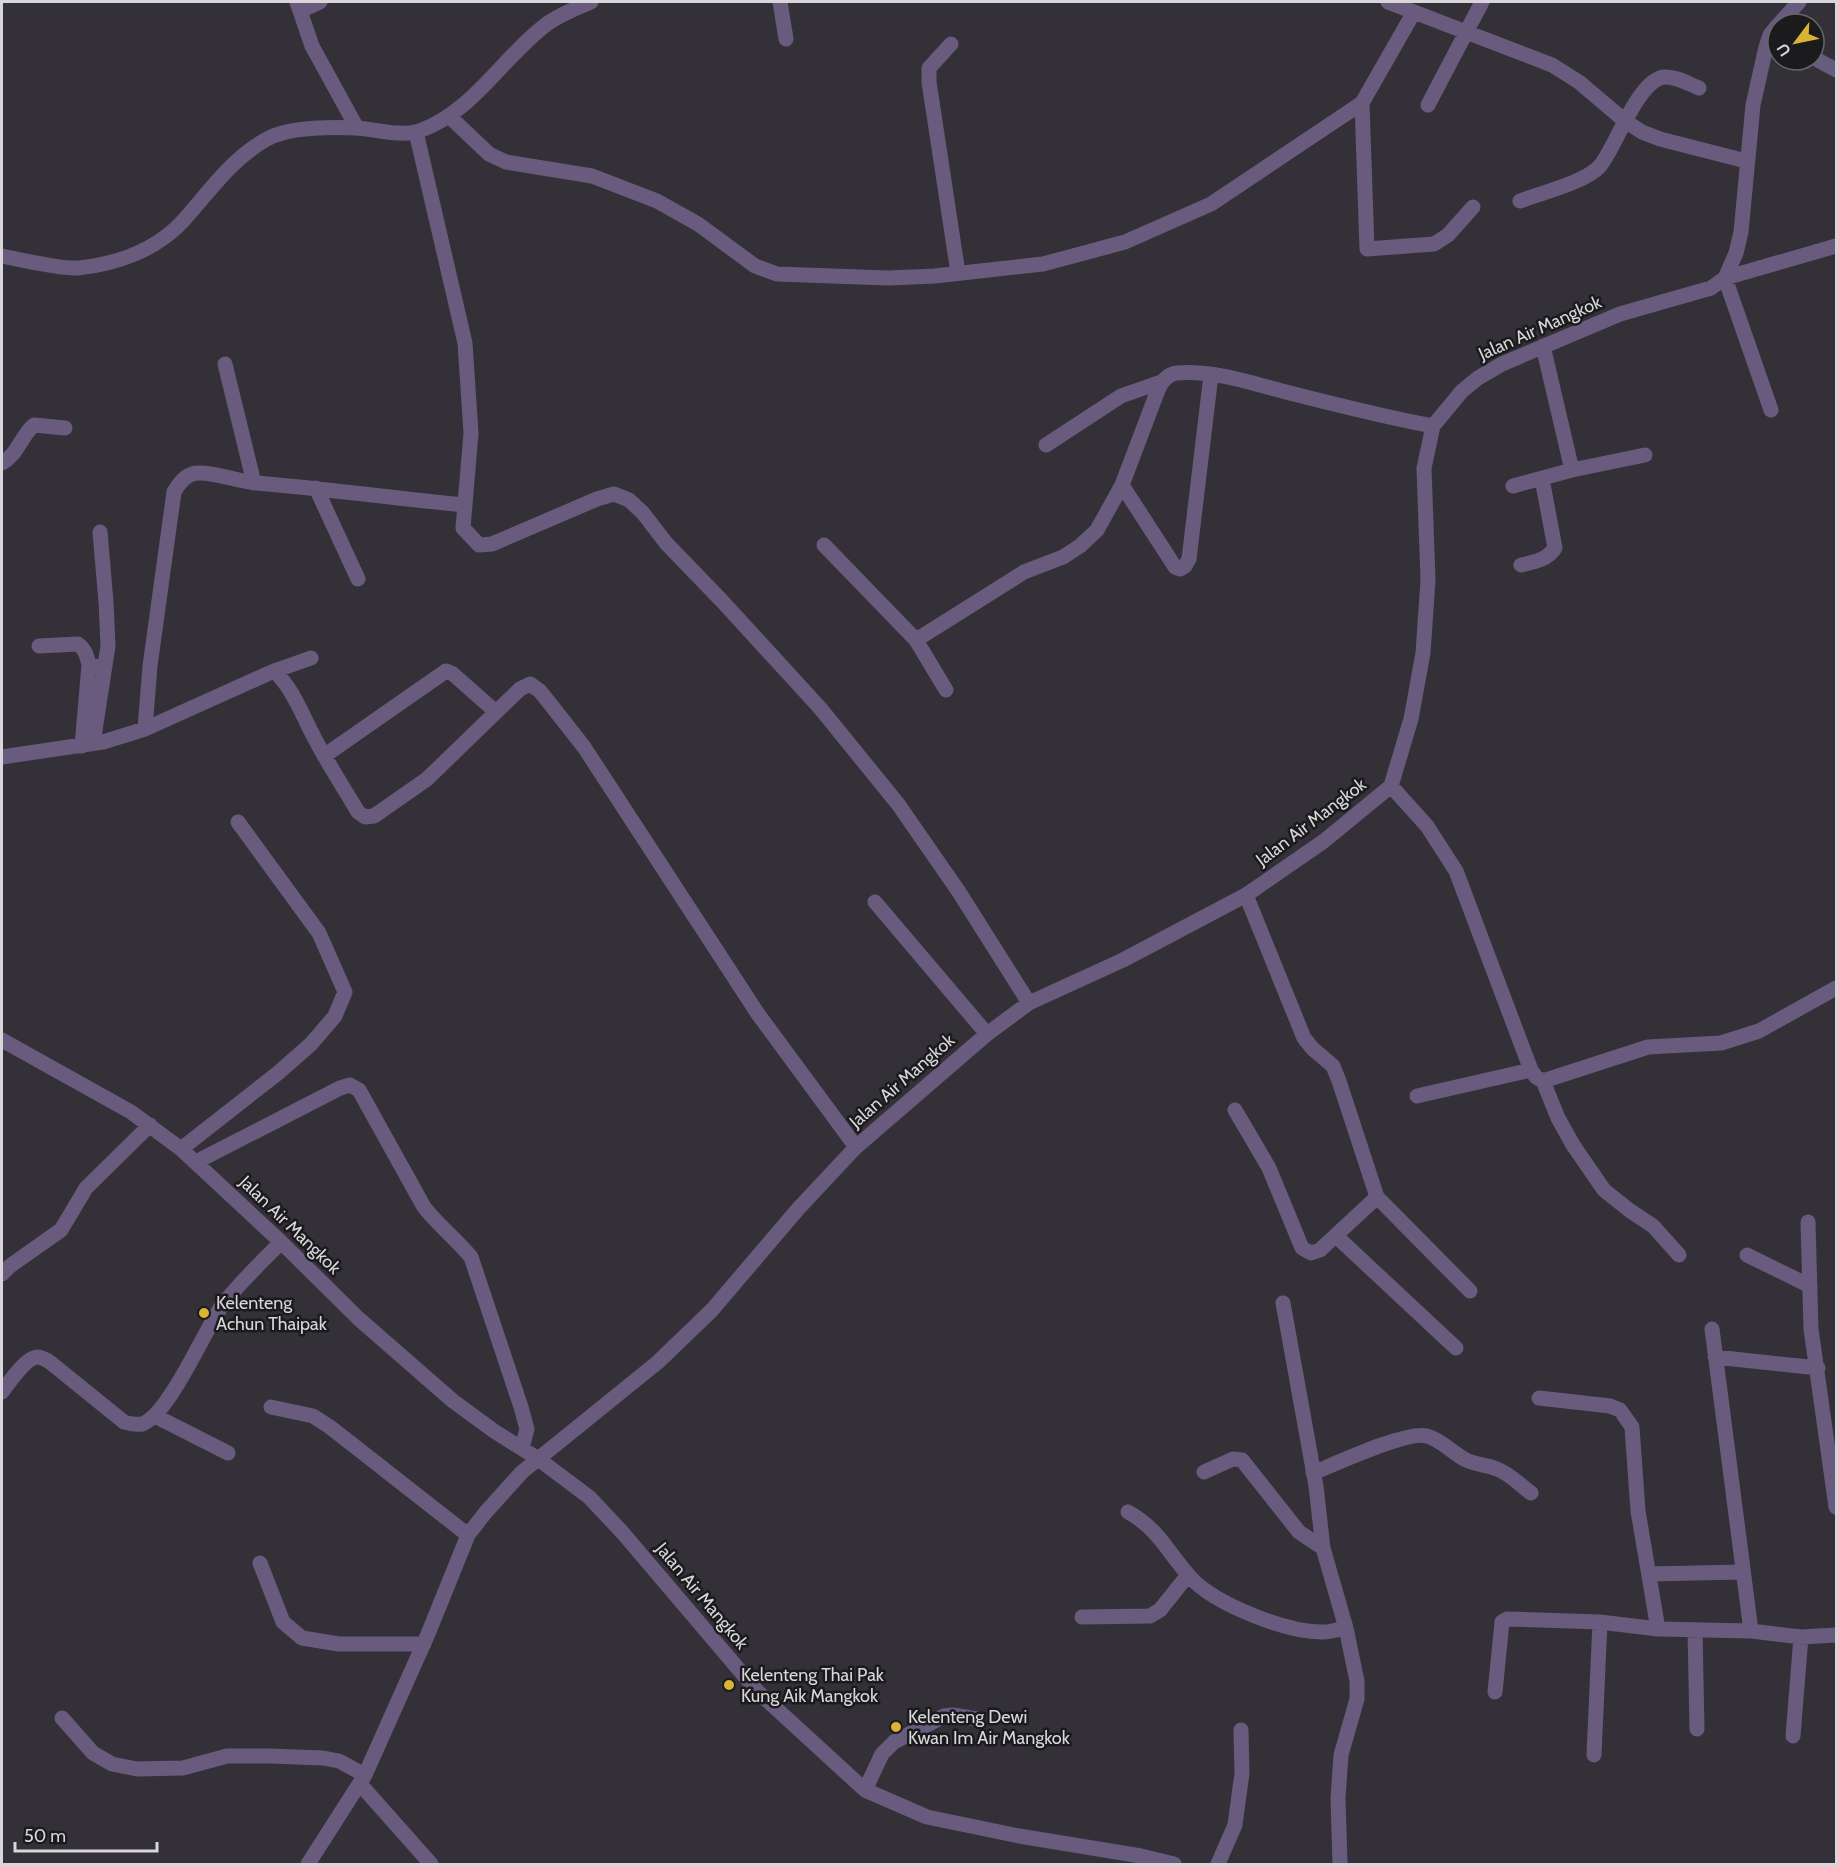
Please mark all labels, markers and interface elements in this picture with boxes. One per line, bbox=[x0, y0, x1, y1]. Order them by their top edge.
north arrow bbox=[1766, 12, 1826, 72]
text: U bbox=[1773, 40, 1795, 60]
street label: Jalan Air Mangkok bbox=[1474, 291, 1606, 365]
street label: Jalan Air Mangkok bbox=[1251, 773, 1371, 871]
street label: Jalan Air Mangkok bbox=[844, 1029, 960, 1133]
street label: Jalan Air Mangkok bbox=[234, 1170, 346, 1280]
place label: Kelenteng Achun Thaipak bbox=[216, 1292, 328, 1335]
marker: Kelenteng Achun Thaipak bbox=[197, 1306, 211, 1320]
street label: Jalan Air Mangkok bbox=[650, 1537, 754, 1655]
place label: Kelenteng Thai Pak Kung Aik Mangkok bbox=[741, 1664, 885, 1707]
marker: Kelenteng Thai Pak Kung Aik Mangkok bbox=[722, 1678, 736, 1692]
place label: Kelenteng Dewi Kwan Im Air Mangkok bbox=[908, 1706, 1071, 1749]
marker: Kelenteng Dewi Kwan Im Air Mangkok bbox=[889, 1720, 903, 1734]
scale bar bbox=[15, 1815, 158, 1853]
text: 50 m bbox=[24, 1825, 66, 1847]

